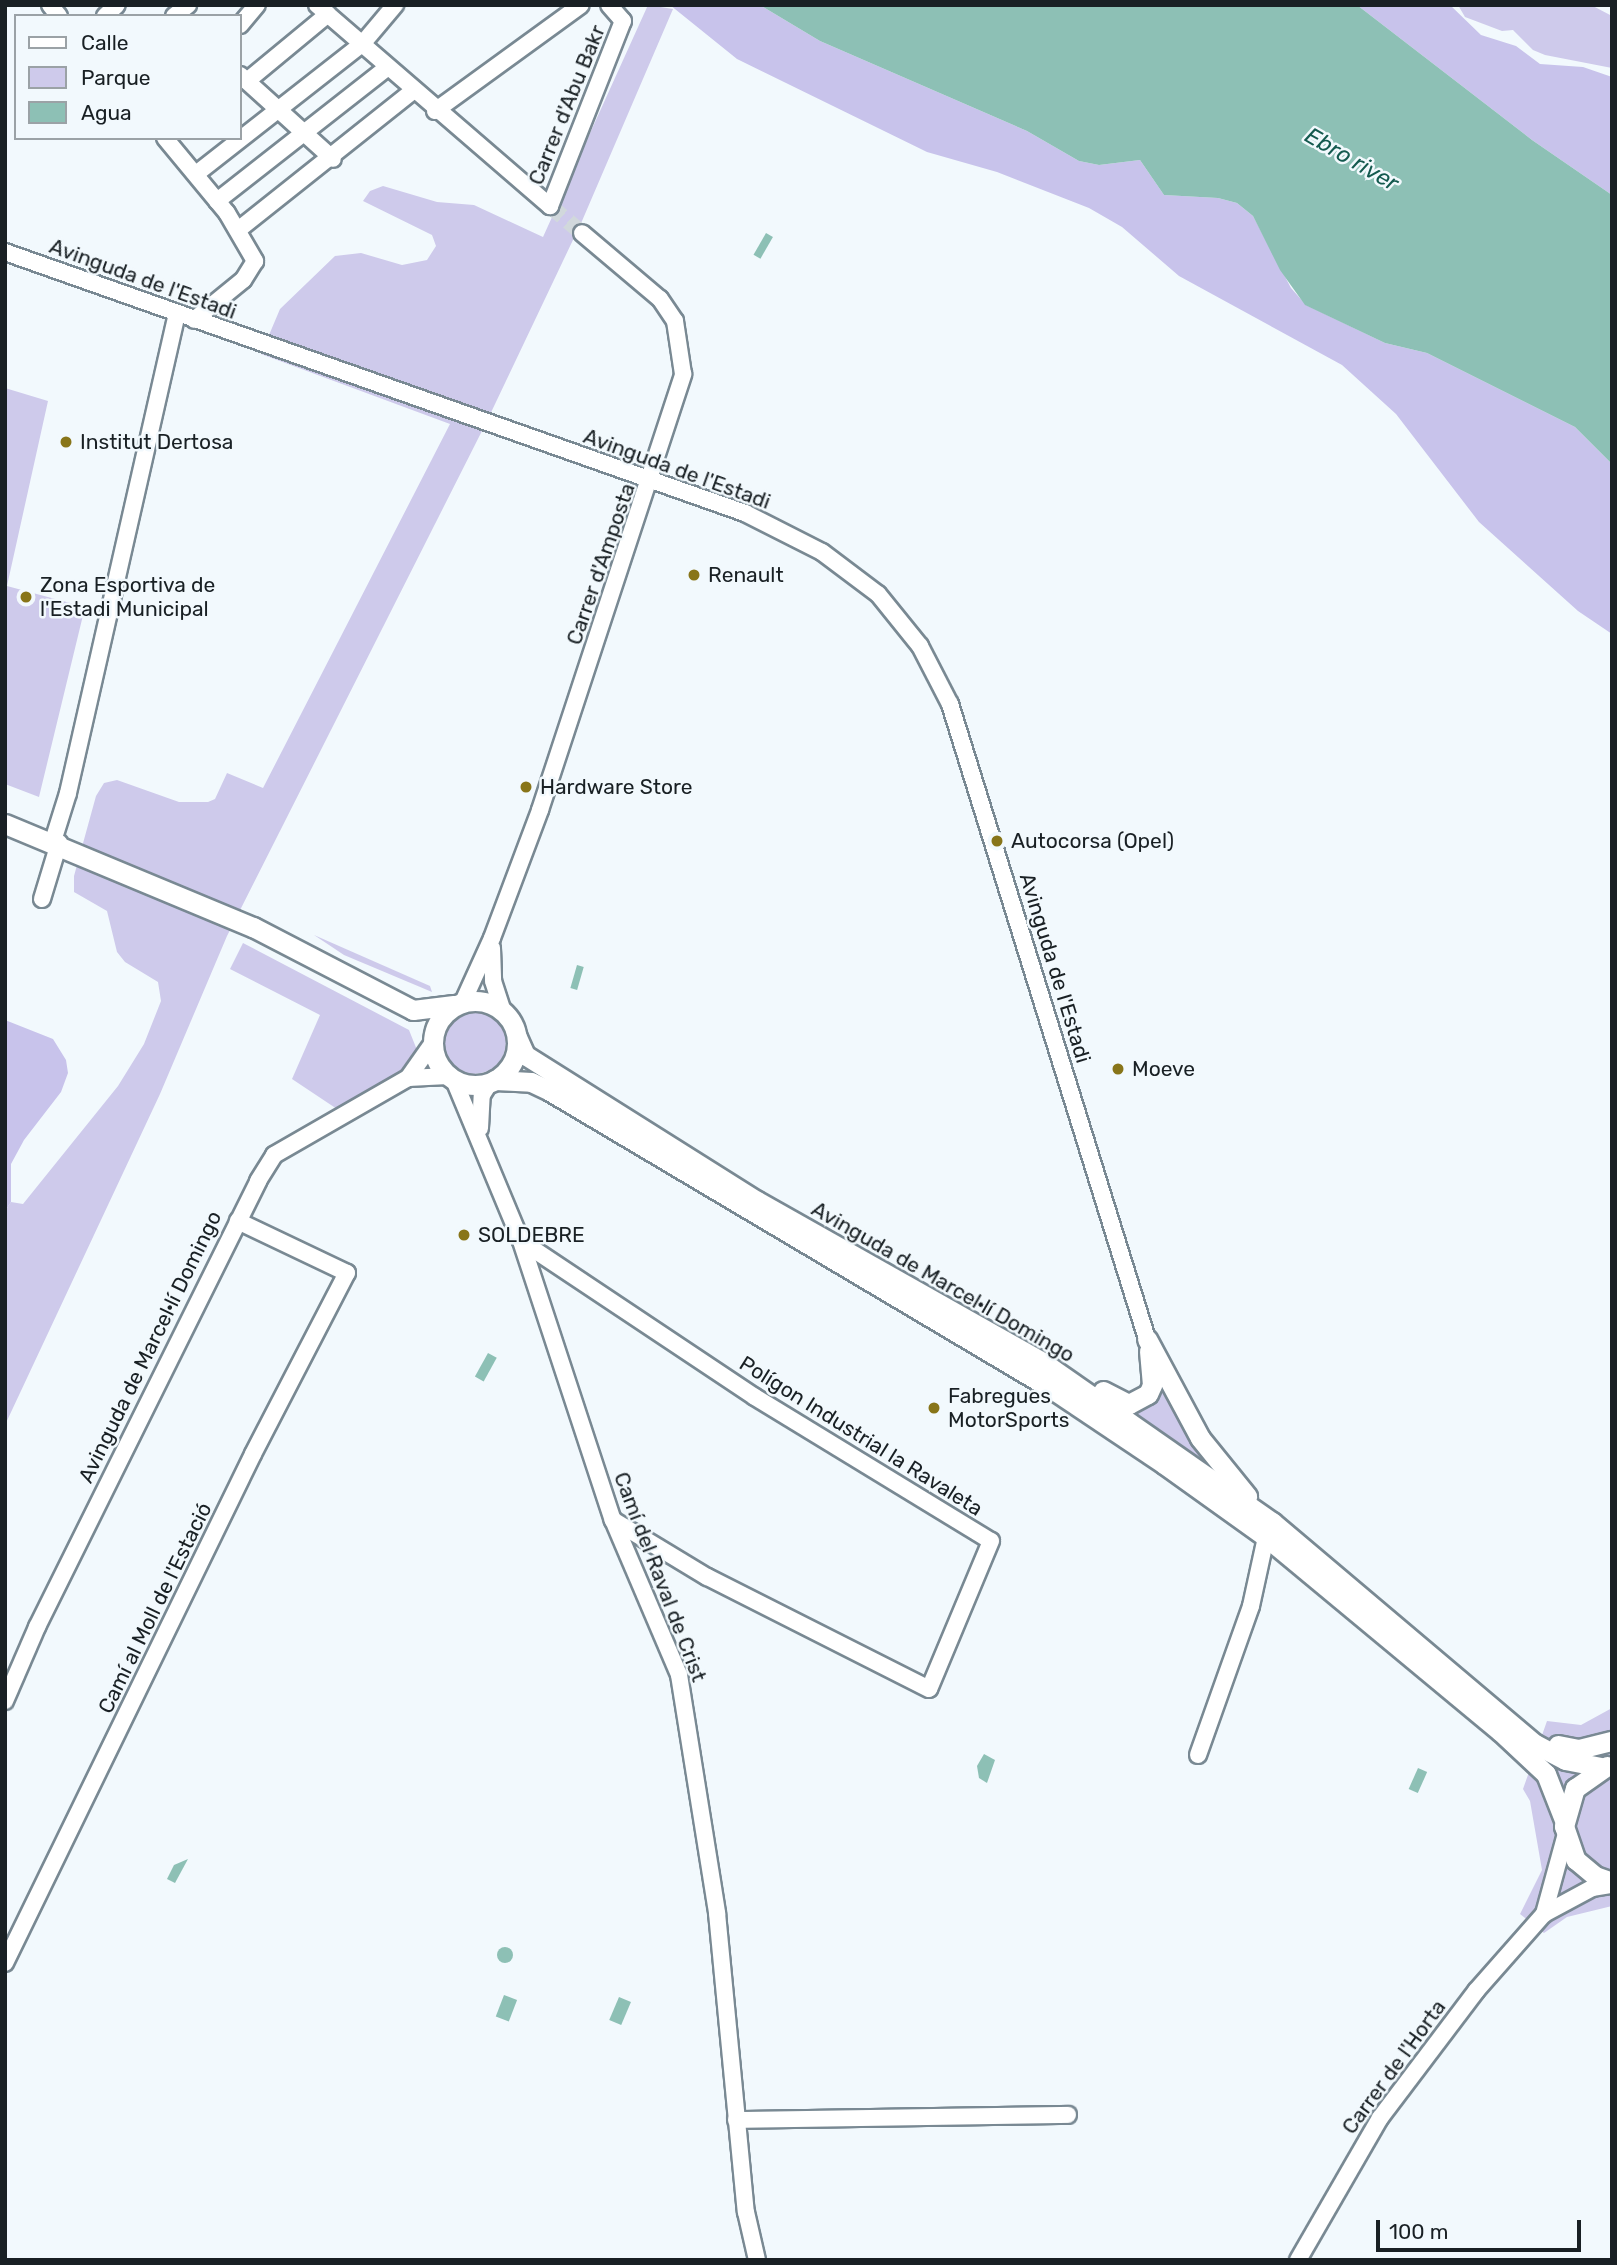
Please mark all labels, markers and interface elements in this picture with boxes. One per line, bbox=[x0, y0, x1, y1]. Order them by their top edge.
legend bbox=[14, 14, 242, 140]
street label: Carrer d'Abu Bakr bbox=[523, 21, 611, 189]
text: Calle bbox=[81, 30, 129, 55]
text: Parque bbox=[81, 65, 151, 90]
text: Agua bbox=[81, 100, 132, 125]
water label: Ebro river bbox=[1300, 121, 1404, 197]
street label: Avinguda de l'Estadi bbox=[46, 233, 240, 325]
street label: Avinguda de l'Estadi bbox=[580, 423, 774, 515]
place label: Institut Dertosa bbox=[80, 429, 233, 455]
marker: Institut Dertosa bbox=[58, 434, 74, 450]
street label: Carrer d'Amposta bbox=[561, 480, 641, 648]
place label: Renault bbox=[708, 562, 784, 588]
marker: Renault bbox=[686, 567, 702, 583]
place label: Zona Esportiva de l'Estadi Municipal bbox=[40, 572, 215, 622]
marker: Zona Esportiva de l'Estadi Municipal bbox=[18, 589, 34, 605]
place label: Hardware Store bbox=[540, 774, 692, 800]
marker: Hardware Store bbox=[518, 779, 534, 795]
place label: Autocorsa (Opel) bbox=[1011, 828, 1174, 854]
marker: Autocorsa (Opel) bbox=[989, 833, 1005, 849]
street label: Avinguda de l'Estadi bbox=[1014, 870, 1096, 1066]
place label: Moeve bbox=[1132, 1056, 1195, 1082]
marker: Moeve bbox=[1110, 1061, 1126, 1077]
street label: Avinguda de Marcel·lí Domingo bbox=[807, 1196, 1079, 1368]
street label: Avinguda de Marcel·lí Domingo bbox=[73, 1207, 227, 1487]
place label: SOLDEBRE bbox=[478, 1222, 585, 1248]
marker: SOLDEBRE bbox=[456, 1227, 472, 1243]
street label: Polígon Industrial la Ravaleta bbox=[735, 1351, 987, 1521]
place label: Fabregues MotorSports bbox=[948, 1383, 1069, 1433]
marker: Fabregues MotorSports bbox=[926, 1400, 942, 1416]
street label: Camí del Raval de Crist bbox=[608, 1469, 712, 1685]
street label: Camí al Moll de l'Estació bbox=[93, 1498, 217, 1718]
street label: Carrer de l'Horta bbox=[1337, 1995, 1451, 2139]
scale bar bbox=[1379, 2206, 1584, 2250]
text: 100 m bbox=[1389, 2219, 1448, 2244]

